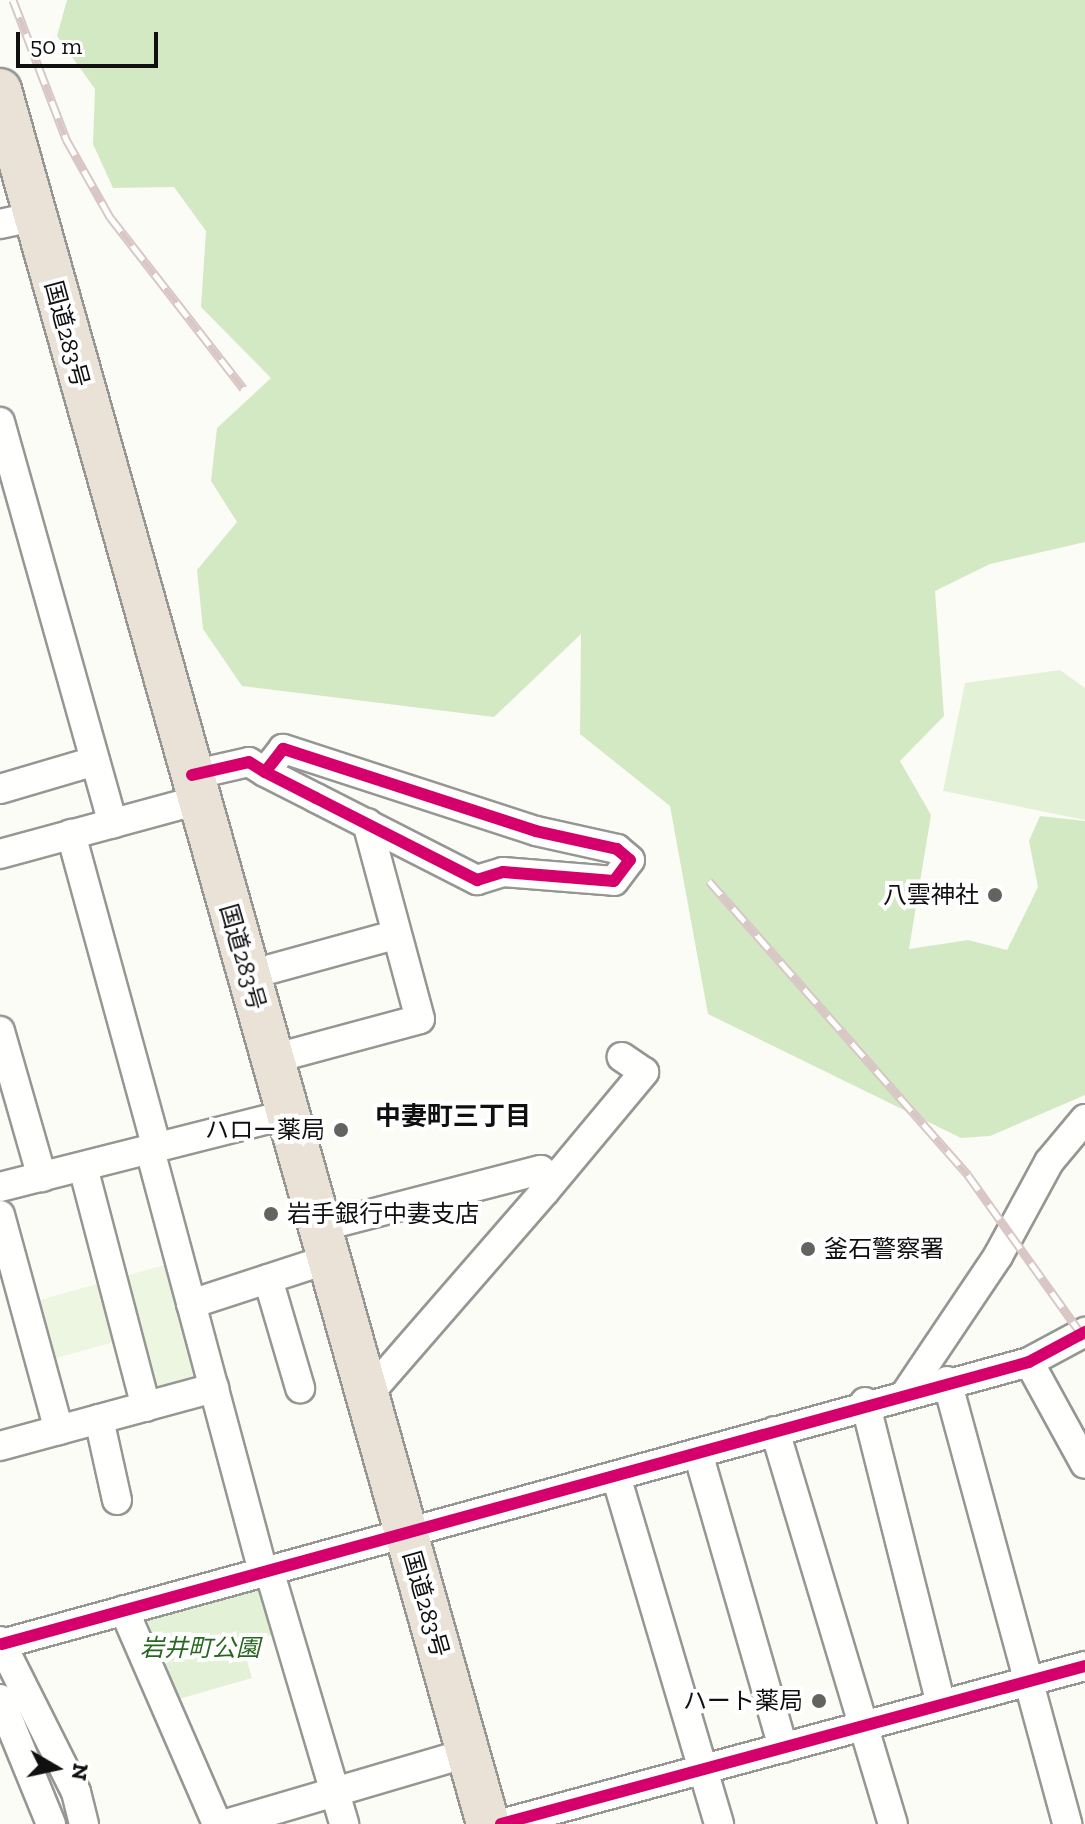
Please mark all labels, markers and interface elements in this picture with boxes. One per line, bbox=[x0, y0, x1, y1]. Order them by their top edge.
scale bar bbox=[20, 16, 162, 66]
text: 50 m bbox=[30, 31, 82, 60]
street label: 国道283号 bbox=[39, 278, 95, 390]
place label: 八雲神社 bbox=[883, 881, 979, 909]
marker: 八雲神社 bbox=[986, 886, 1004, 904]
street label: 国道283号 bbox=[214, 901, 272, 1013]
district label: 中妻町三丁目 bbox=[375, 1101, 531, 1133]
place label: ハロー薬局 bbox=[205, 1116, 325, 1144]
marker: ハロー薬局 bbox=[332, 1121, 350, 1139]
place label: 岩手銀行中妻支店 bbox=[287, 1200, 479, 1228]
marker: 岩手銀行中妻支店 bbox=[262, 1205, 280, 1223]
place label: 釜石警察署 bbox=[824, 1235, 944, 1263]
marker: 釜石警察署 bbox=[799, 1240, 817, 1258]
street label: 国道283号 bbox=[397, 1548, 455, 1660]
park label: 岩井町公園 bbox=[140, 1634, 260, 1662]
place label: ハート薬局 bbox=[683, 1687, 803, 1715]
marker: ハート薬局 bbox=[810, 1692, 828, 1710]
north arrow bbox=[16, 1728, 96, 1808]
text: N bbox=[66, 1761, 95, 1782]

